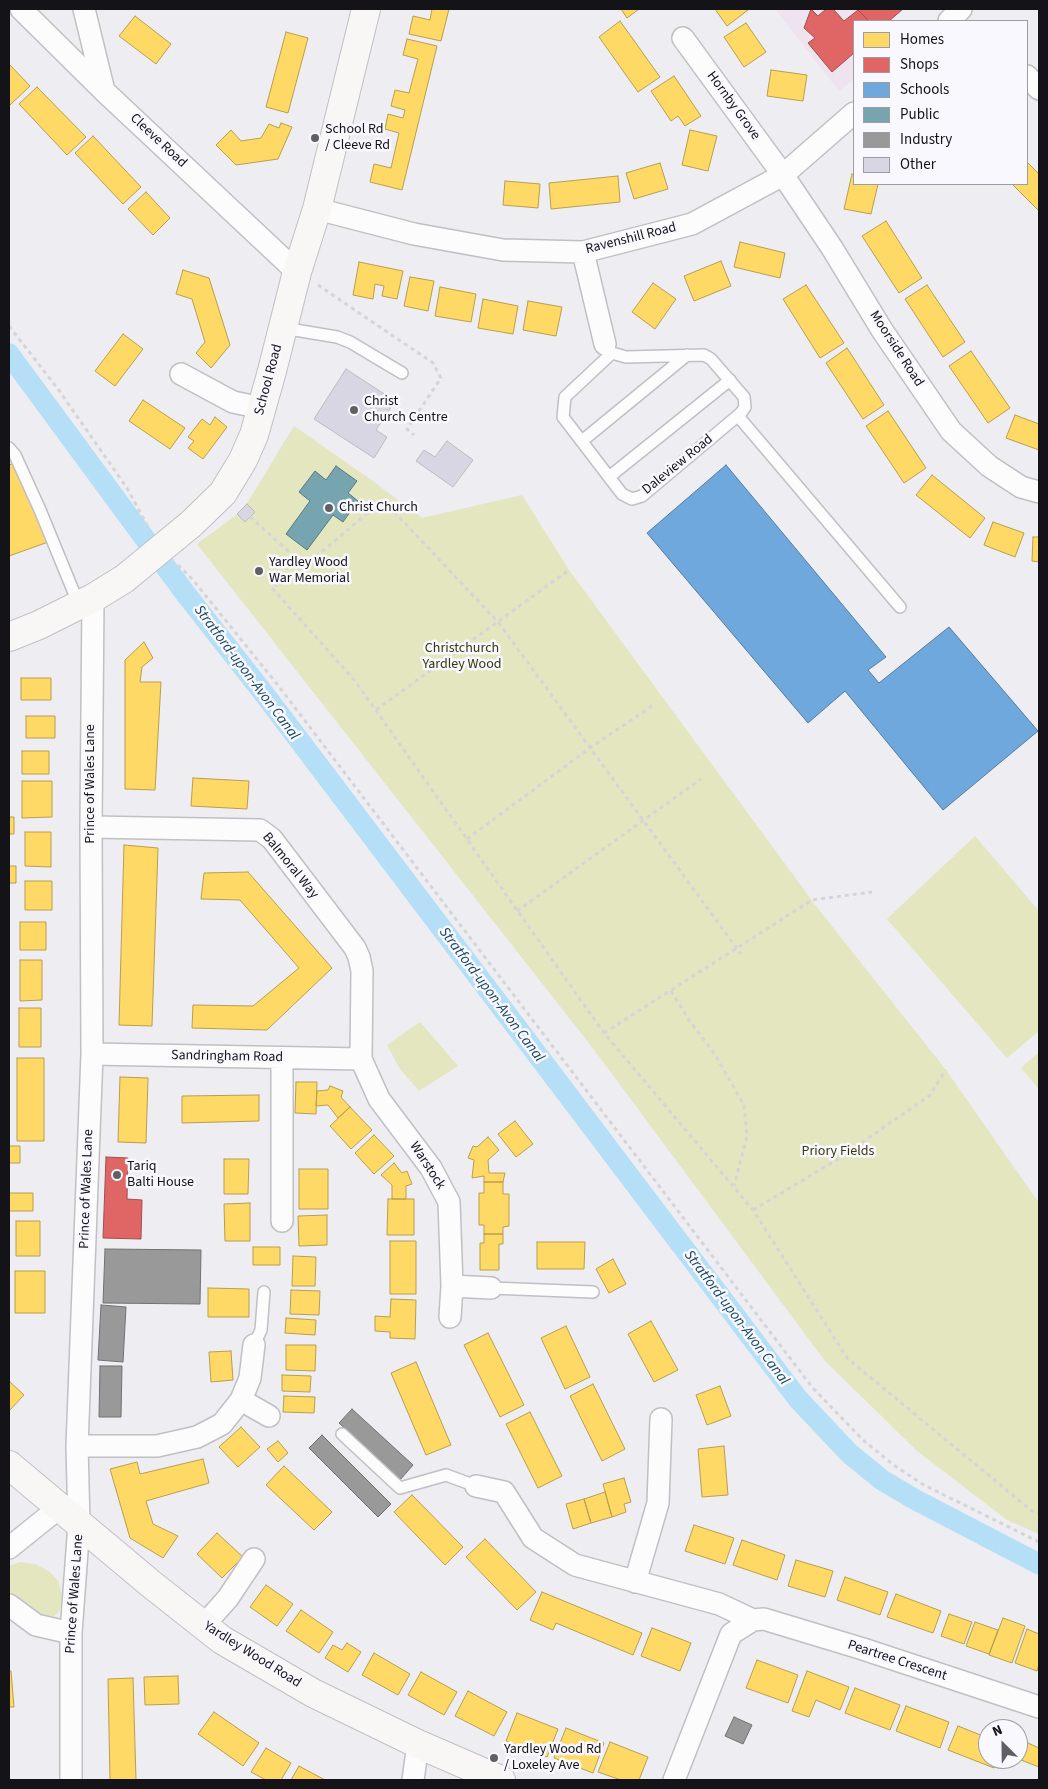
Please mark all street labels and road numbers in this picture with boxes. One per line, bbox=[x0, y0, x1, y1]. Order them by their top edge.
street label: Hornby Grove bbox=[703, 68, 763, 144]
street label: Cleeve Road bbox=[126, 110, 190, 172]
street label: Ravenshill Road bbox=[584, 220, 678, 258]
street label: Moorside Road bbox=[865, 308, 927, 390]
street label: School Road bbox=[251, 343, 287, 417]
street label: Daleview Road bbox=[639, 431, 717, 499]
street label: Prince of Wales Lane bbox=[83, 724, 99, 844]
street label: Balmoral Way bbox=[258, 829, 322, 903]
street label: Sandringham Road bbox=[171, 1048, 283, 1066]
street label: Prince of Wales Lane bbox=[77, 1129, 97, 1249]
street label: Warstock bbox=[405, 1139, 449, 1193]
street label: Prince of Wales Lane bbox=[62, 1534, 88, 1654]
street label: Yardley Wood Road bbox=[200, 1618, 304, 1692]
street label: Peartree Crescent bbox=[845, 1637, 949, 1685]

